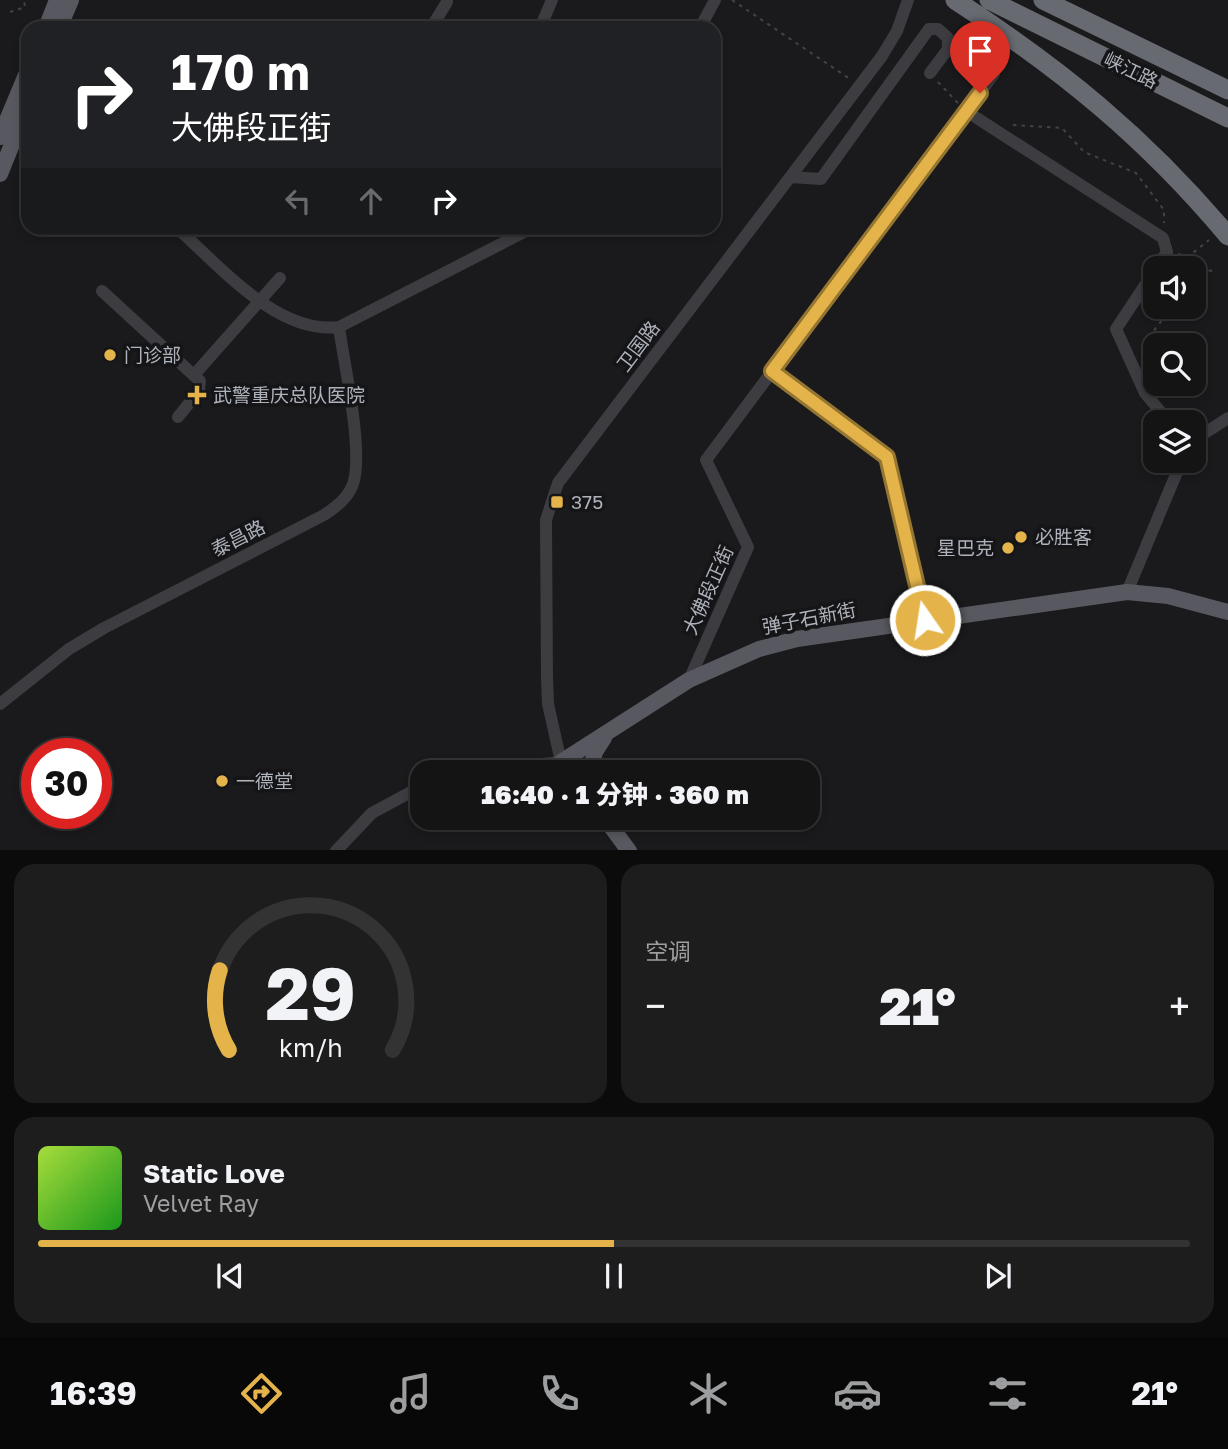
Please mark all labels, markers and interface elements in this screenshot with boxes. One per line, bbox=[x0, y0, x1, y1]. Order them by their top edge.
pin bbox=[950, 21, 1010, 93]
icon: arrive bbox=[961, 32, 999, 70]
text: 170 m bbox=[171, 42, 310, 101]
street label: 峡江路 bbox=[1101, 47, 1162, 92]
icon: right bbox=[56, 49, 147, 140]
text: 大佛段正街 bbox=[171, 108, 331, 146]
icon: left bbox=[279, 182, 317, 220]
icon: ahead bbox=[352, 182, 390, 220]
icon: right bbox=[425, 182, 463, 220]
map controls bbox=[1143, 256, 1206, 473]
button: sound bbox=[1143, 256, 1206, 319]
street label: 卫国路 bbox=[611, 316, 664, 375]
button: search bbox=[1143, 333, 1206, 396]
place label: 门诊部 bbox=[124, 343, 181, 366]
marker: 门诊部 bbox=[102, 347, 118, 363]
place label: 武警重庆总队医院 bbox=[213, 383, 365, 406]
marker: 武警重庆总队医院 bbox=[187, 385, 207, 405]
button: layers bbox=[1143, 410, 1206, 473]
place label: 375 bbox=[571, 490, 603, 513]
marker: 375 bbox=[549, 494, 565, 510]
street label: 泰昌路 bbox=[207, 514, 268, 561]
place label: 必胜客 bbox=[1035, 525, 1092, 548]
marker: 必胜客 bbox=[1013, 529, 1029, 545]
place label: 星巴克 bbox=[937, 536, 994, 559]
marker: 星巴克 bbox=[1000, 540, 1016, 556]
street label: 大佛段正街 bbox=[678, 542, 737, 638]
position arrow bbox=[888, 583, 962, 657]
street label: 弹子石新街 bbox=[760, 597, 858, 638]
speed limit sign: 30 bbox=[21, 738, 112, 829]
place label: 一德堂 bbox=[236, 769, 293, 792]
marker: 一德堂 bbox=[214, 773, 230, 789]
text: 16:40 · 1 分钟 · 360 m bbox=[481, 779, 749, 810]
text: 空调 bbox=[645, 937, 691, 965]
text: 29 bbox=[265, 949, 356, 1036]
text: 21° bbox=[879, 974, 956, 1036]
text: − bbox=[645, 983, 666, 1028]
text: + bbox=[1169, 983, 1190, 1028]
text: km/h bbox=[279, 1031, 342, 1062]
text: Static Love bbox=[143, 1158, 285, 1189]
text: Velvet Ray bbox=[143, 1189, 259, 1217]
icon: previous bbox=[211, 1257, 249, 1295]
icon: pause bbox=[595, 1257, 633, 1295]
icon: next bbox=[979, 1257, 1017, 1295]
icon: directions bbox=[237, 1369, 286, 1418]
icon: music bbox=[386, 1369, 435, 1418]
icon: phone bbox=[535, 1369, 584, 1418]
icon: climate bbox=[684, 1369, 733, 1418]
icon: car bbox=[833, 1369, 882, 1418]
icon: filters bbox=[983, 1369, 1032, 1418]
text: 16:39 bbox=[50, 1374, 137, 1412]
text: 21° bbox=[1132, 1374, 1178, 1412]

